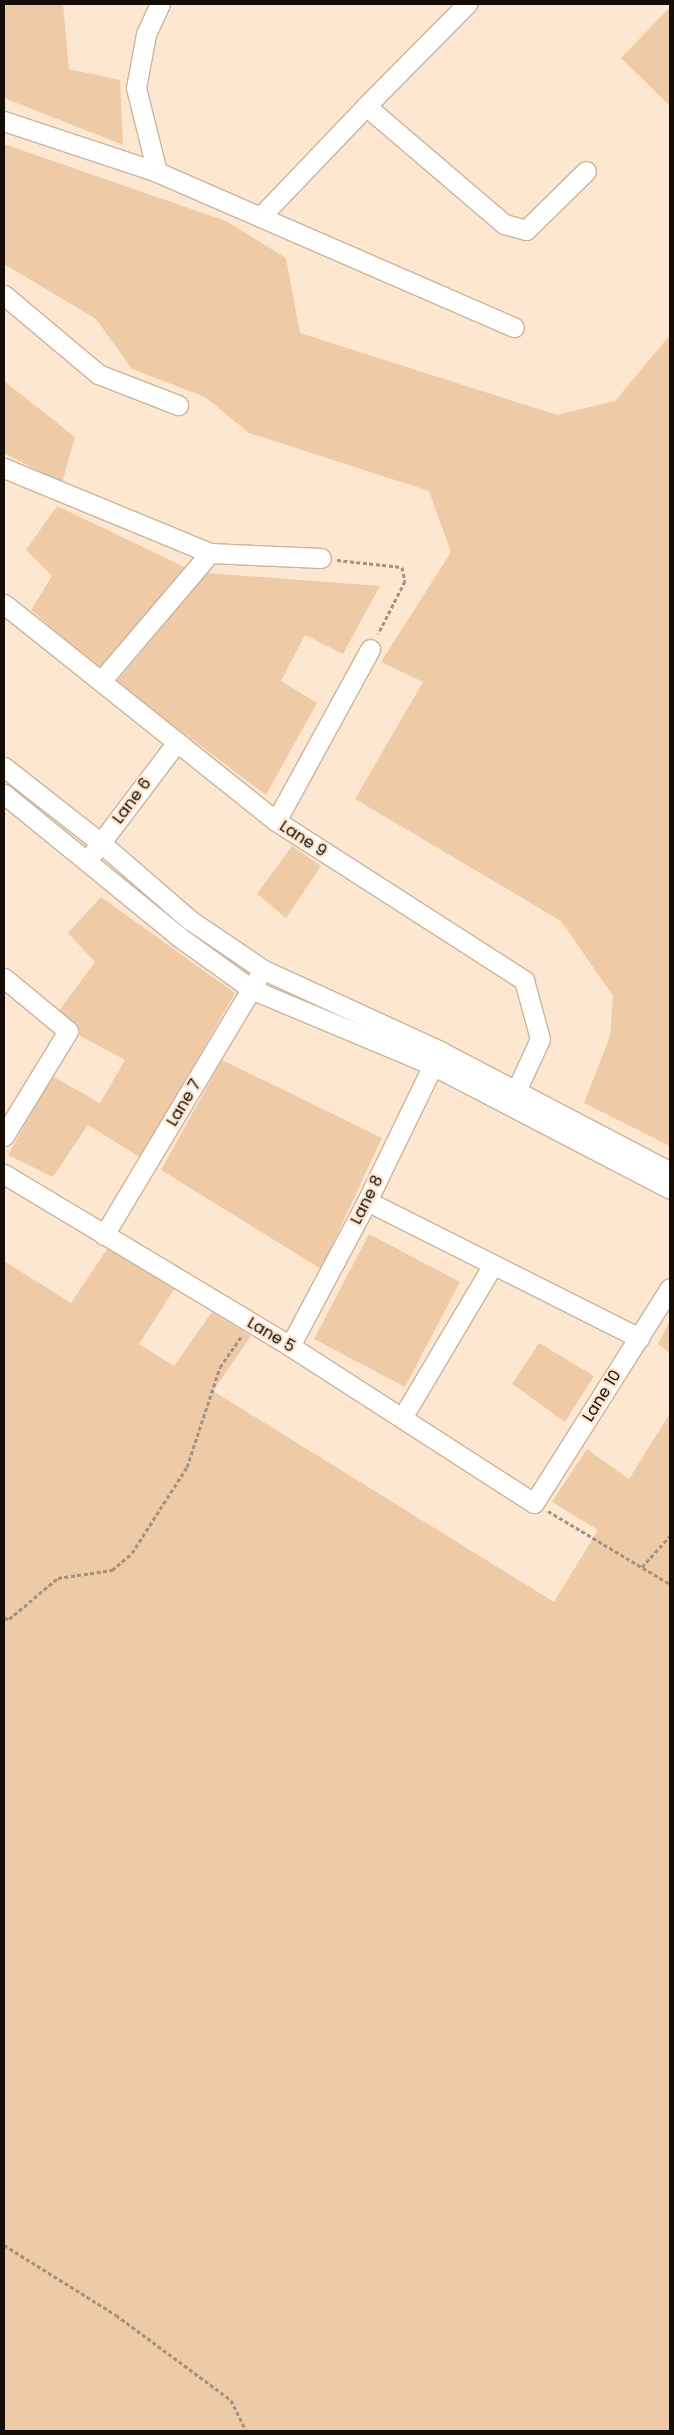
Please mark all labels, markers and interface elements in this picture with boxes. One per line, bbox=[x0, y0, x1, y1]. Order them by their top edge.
street label: Lane 6 bbox=[109, 774, 155, 828]
street label: Lane 9 bbox=[276, 817, 330, 861]
street label: Lane 7 bbox=[163, 1076, 205, 1130]
street label: Lane 8 bbox=[347, 1172, 387, 1228]
street label: Lane 5 bbox=[244, 1313, 298, 1357]
street label: Lane 10 bbox=[579, 1367, 625, 1425]

